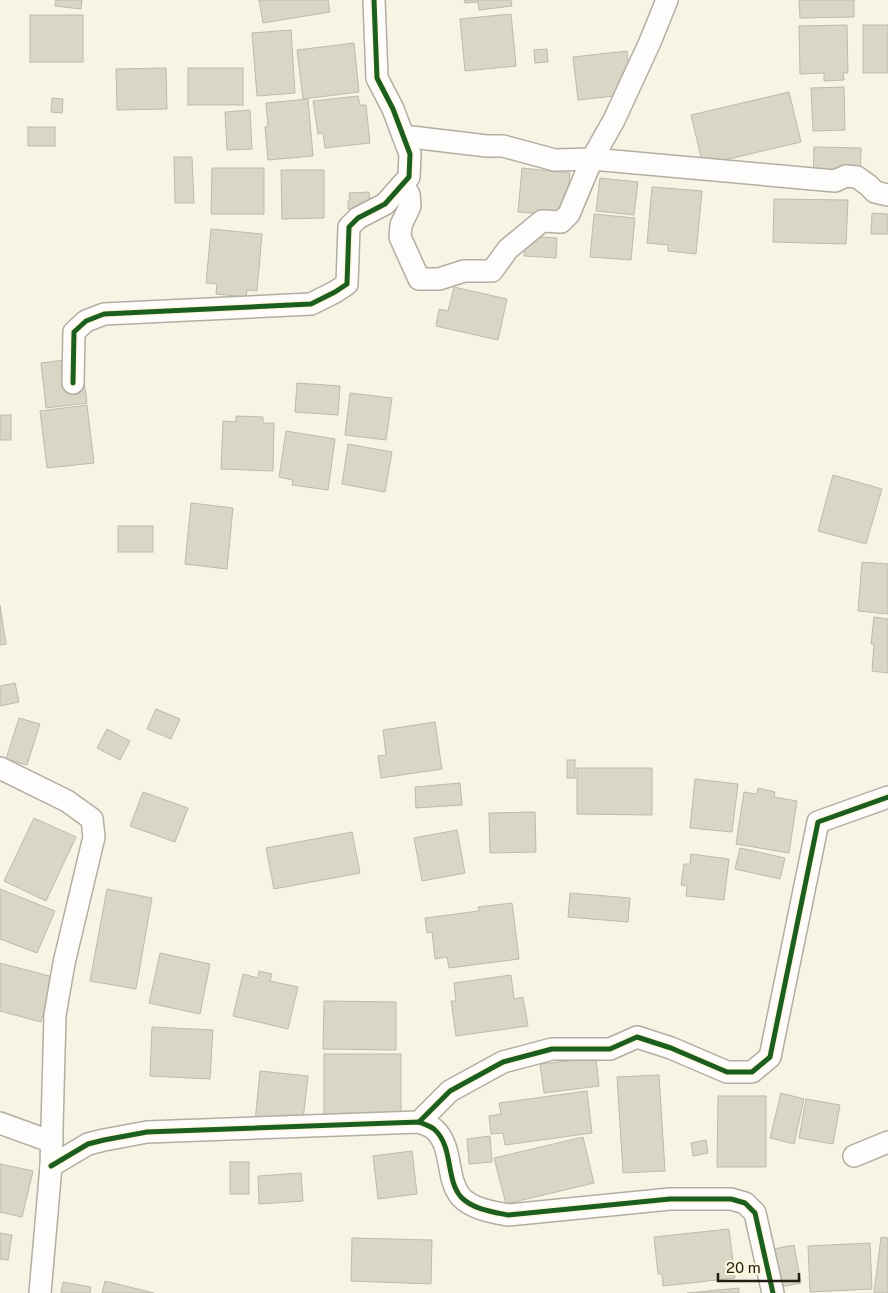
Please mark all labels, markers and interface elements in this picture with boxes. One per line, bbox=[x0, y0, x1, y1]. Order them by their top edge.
scale bar bbox=[718, 1250, 799, 1282]
text: 20 m bbox=[726, 1259, 761, 1276]

